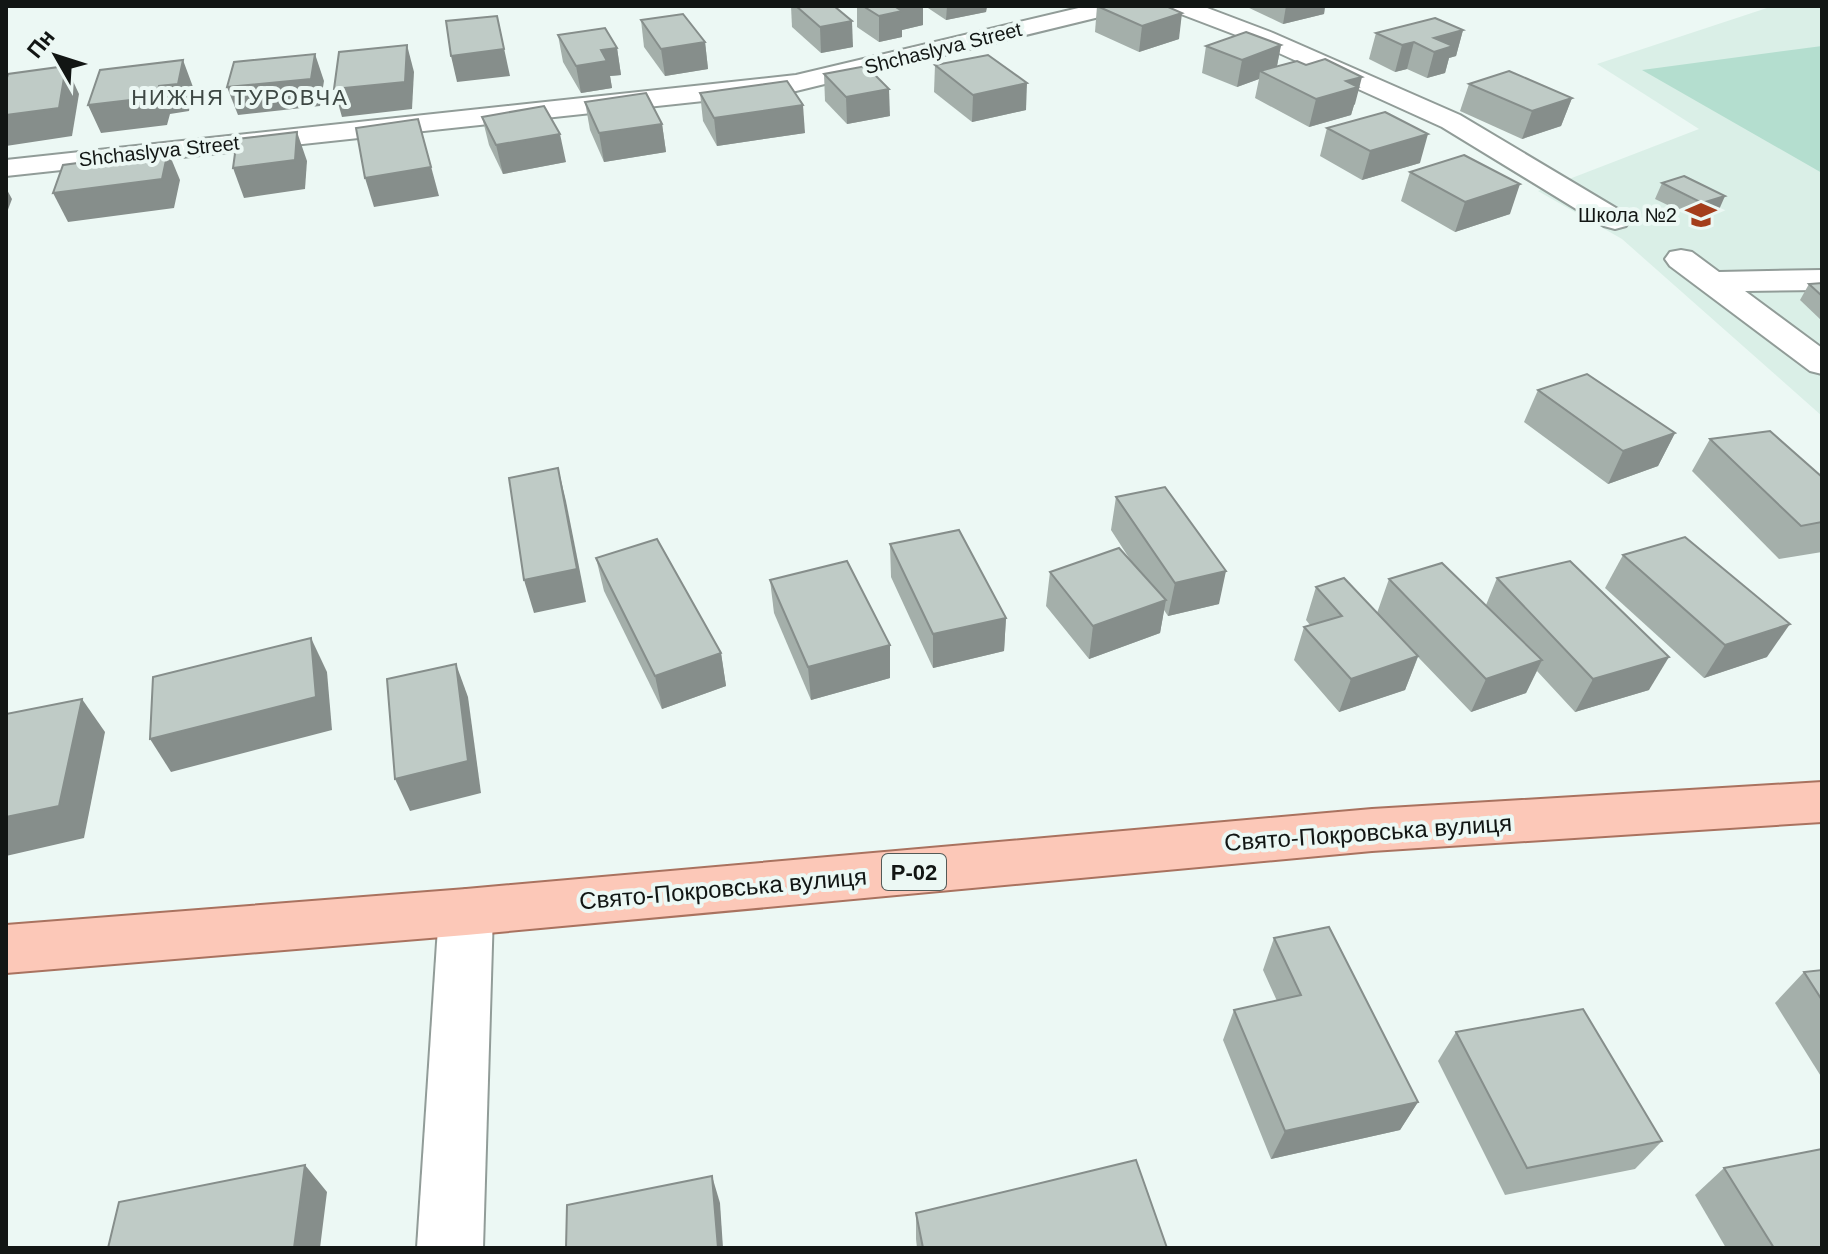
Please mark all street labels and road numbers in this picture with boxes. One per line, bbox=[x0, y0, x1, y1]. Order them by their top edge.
street label: Shchaslyva Street bbox=[862, 18, 1024, 78]
street label: Shchaslyva Street bbox=[78, 132, 241, 170]
street label: Свято-Покровська вулиця bbox=[1223, 809, 1513, 856]
road number: Р-02 bbox=[882, 854, 946, 890]
street label: Свято-Покровська вулиця bbox=[578, 862, 868, 915]

